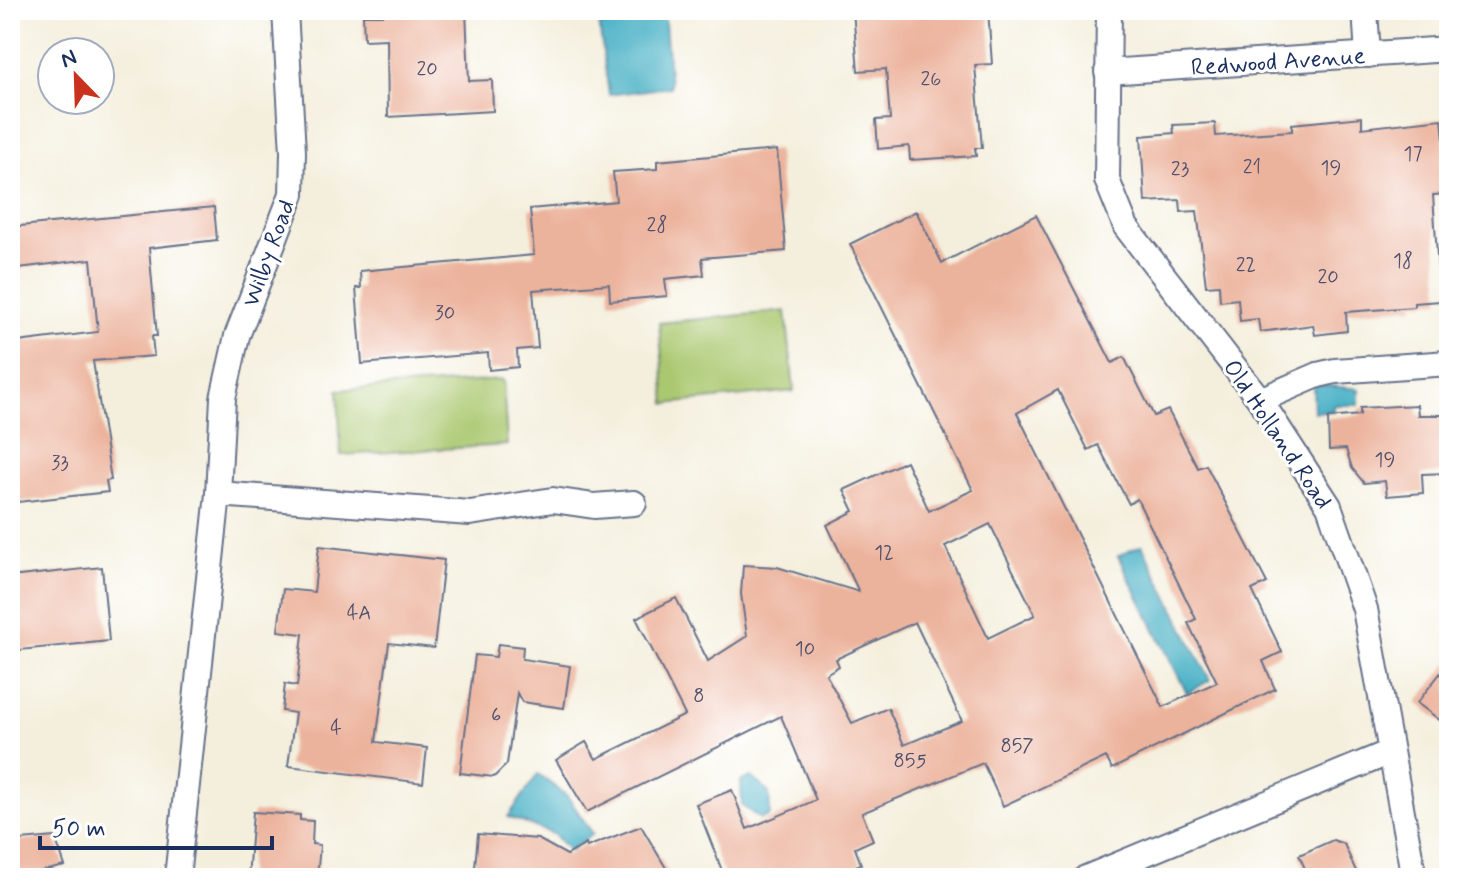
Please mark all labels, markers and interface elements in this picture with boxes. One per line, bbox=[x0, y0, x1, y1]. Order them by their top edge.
north arrow bbox=[36, 36, 116, 116]
street label: Redwood Avenue bbox=[1190, 41, 1367, 84]
text: N bbox=[57, 44, 81, 75]
house number: 20 bbox=[416, 56, 438, 83]
house number: 26 bbox=[921, 66, 941, 93]
house number: 17 bbox=[1404, 141, 1423, 168]
house number: 21 bbox=[1243, 154, 1261, 181]
house number: 19 bbox=[1321, 155, 1341, 182]
house number: 23 bbox=[1171, 156, 1189, 183]
street label: Wilby Road bbox=[236, 196, 303, 311]
house number: 28 bbox=[647, 212, 667, 239]
house number: 18 bbox=[1393, 248, 1413, 275]
house number: 22 bbox=[1236, 252, 1256, 279]
house number: 20 bbox=[1317, 264, 1339, 291]
house number: 30 bbox=[435, 300, 455, 327]
street label: Old Holland Road bbox=[1215, 354, 1338, 516]
house number: 19 bbox=[1375, 447, 1395, 474]
house number: 33 bbox=[51, 450, 69, 477]
house number: 12 bbox=[874, 540, 894, 567]
house number: 4A bbox=[347, 600, 371, 627]
house number: 10 bbox=[795, 636, 815, 663]
house number: 8 bbox=[693, 683, 705, 710]
house number: 6 bbox=[491, 702, 501, 729]
house number: 4 bbox=[330, 715, 342, 742]
house number: 857 bbox=[1000, 733, 1034, 760]
house number: 855 bbox=[893, 748, 927, 775]
scale bar bbox=[40, 800, 272, 850]
text: 50 m bbox=[52, 814, 106, 845]

